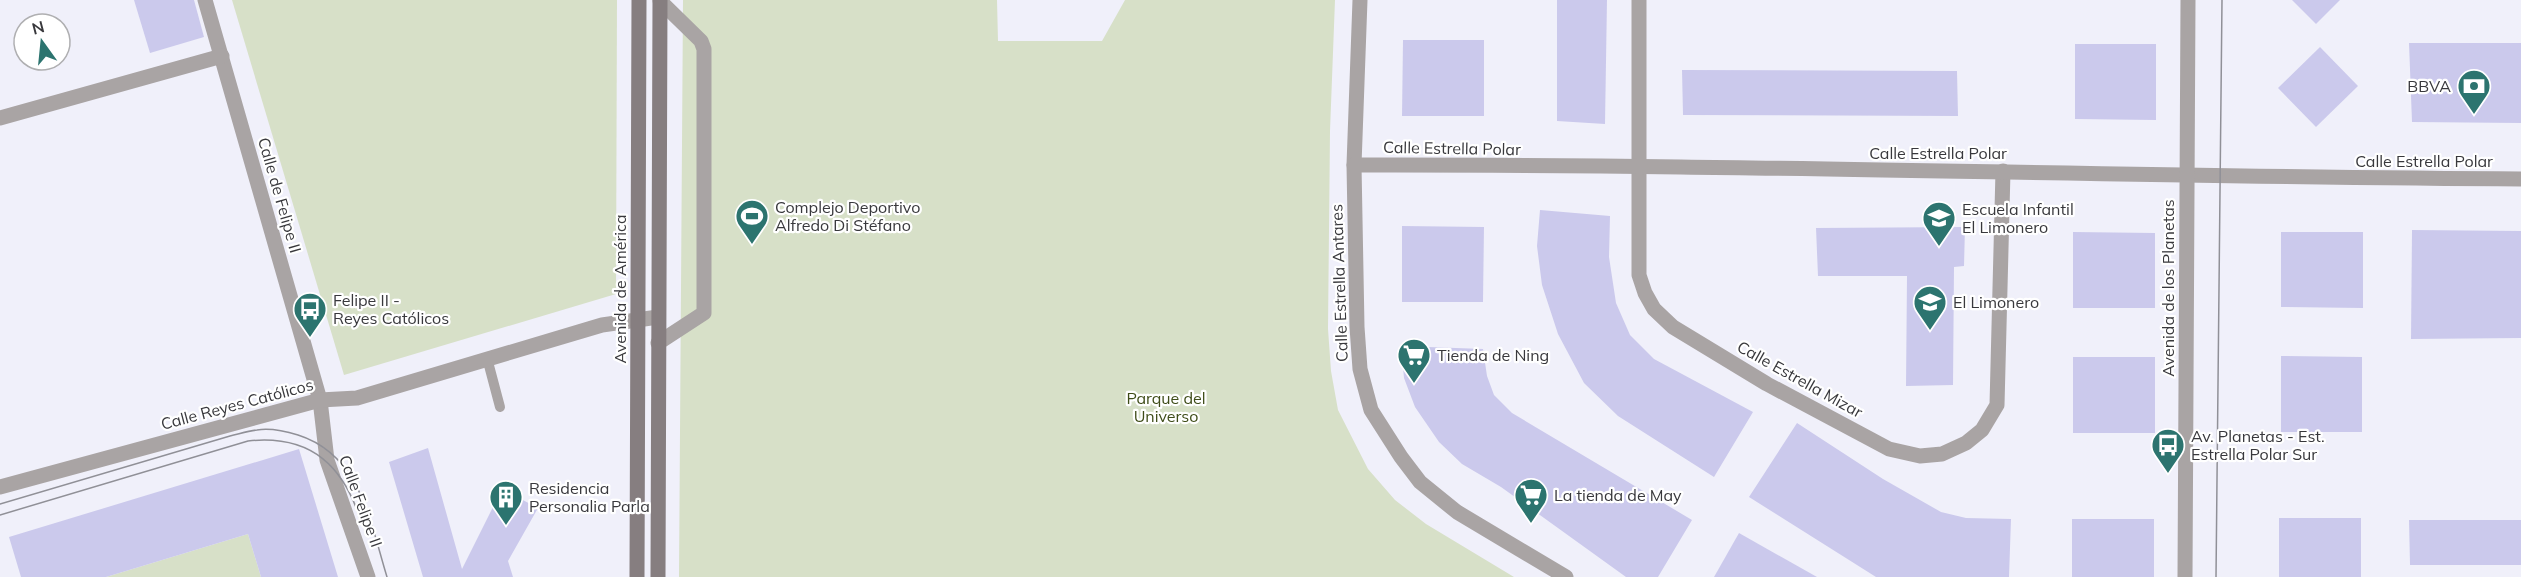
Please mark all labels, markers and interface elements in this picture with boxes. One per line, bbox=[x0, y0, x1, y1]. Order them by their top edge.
north arrow bbox=[12, 12, 72, 72]
text: N bbox=[30, 16, 47, 39]
bank icon: BBVA bbox=[2456, 68, 2492, 115]
place label: BBVA bbox=[2407, 76, 2451, 96]
street label: Calle de Felipe II bbox=[254, 135, 306, 255]
street label: Calle Estrella Polar bbox=[1383, 137, 1521, 159]
street label: Calle Estrella Polar bbox=[1869, 143, 2007, 163]
street label: Calle Estrella Polar bbox=[2355, 151, 2493, 171]
place label: Complejo Deportivo Alfredo Di Stéfano bbox=[775, 197, 920, 235]
sports icon: Complejo Deportivo Alfredo Di Stéfano bbox=[734, 198, 770, 245]
place label: Escuela Infantil El Limonero bbox=[1962, 199, 2074, 237]
street label: Avenida de los Planetas bbox=[2158, 199, 2178, 377]
school or university icon: Escuela Infantil El Limonero bbox=[1921, 200, 1957, 247]
street label: Calle Estrella Antares bbox=[1326, 204, 1352, 362]
street label: Avenida de América bbox=[610, 214, 630, 364]
school or university icon: El Limonero bbox=[1912, 284, 1948, 331]
place label: Felipe II - Reyes Católicos bbox=[333, 290, 449, 328]
bus stop icon: Felipe II - Reyes Católicos bbox=[292, 291, 328, 338]
place label: El Limonero bbox=[1953, 292, 2039, 312]
street label: Calle Estrella Mizar bbox=[1734, 336, 1866, 422]
supermarket icon: Tienda de Ning bbox=[1396, 337, 1432, 384]
place label: Tienda de Ning bbox=[1437, 345, 1549, 365]
street label: Calle Reyes Católicos bbox=[159, 374, 315, 434]
park label: Parque del Universo bbox=[1126, 388, 1206, 426]
place label: Av. Planetas - Est. Estrella Polar Sur bbox=[2191, 426, 2325, 464]
bus stop icon: Av. Planetas - Est. Estrella Polar Sur bbox=[2150, 427, 2186, 474]
street label: Calle Felipe II bbox=[335, 452, 387, 550]
supermarket icon: La tienda de May bbox=[1513, 477, 1549, 524]
place label: Residencia Personalia Parla bbox=[529, 478, 650, 516]
building icon: Residencia Personalia Parla bbox=[488, 479, 524, 526]
place label: La tienda de May bbox=[1554, 485, 1682, 505]

